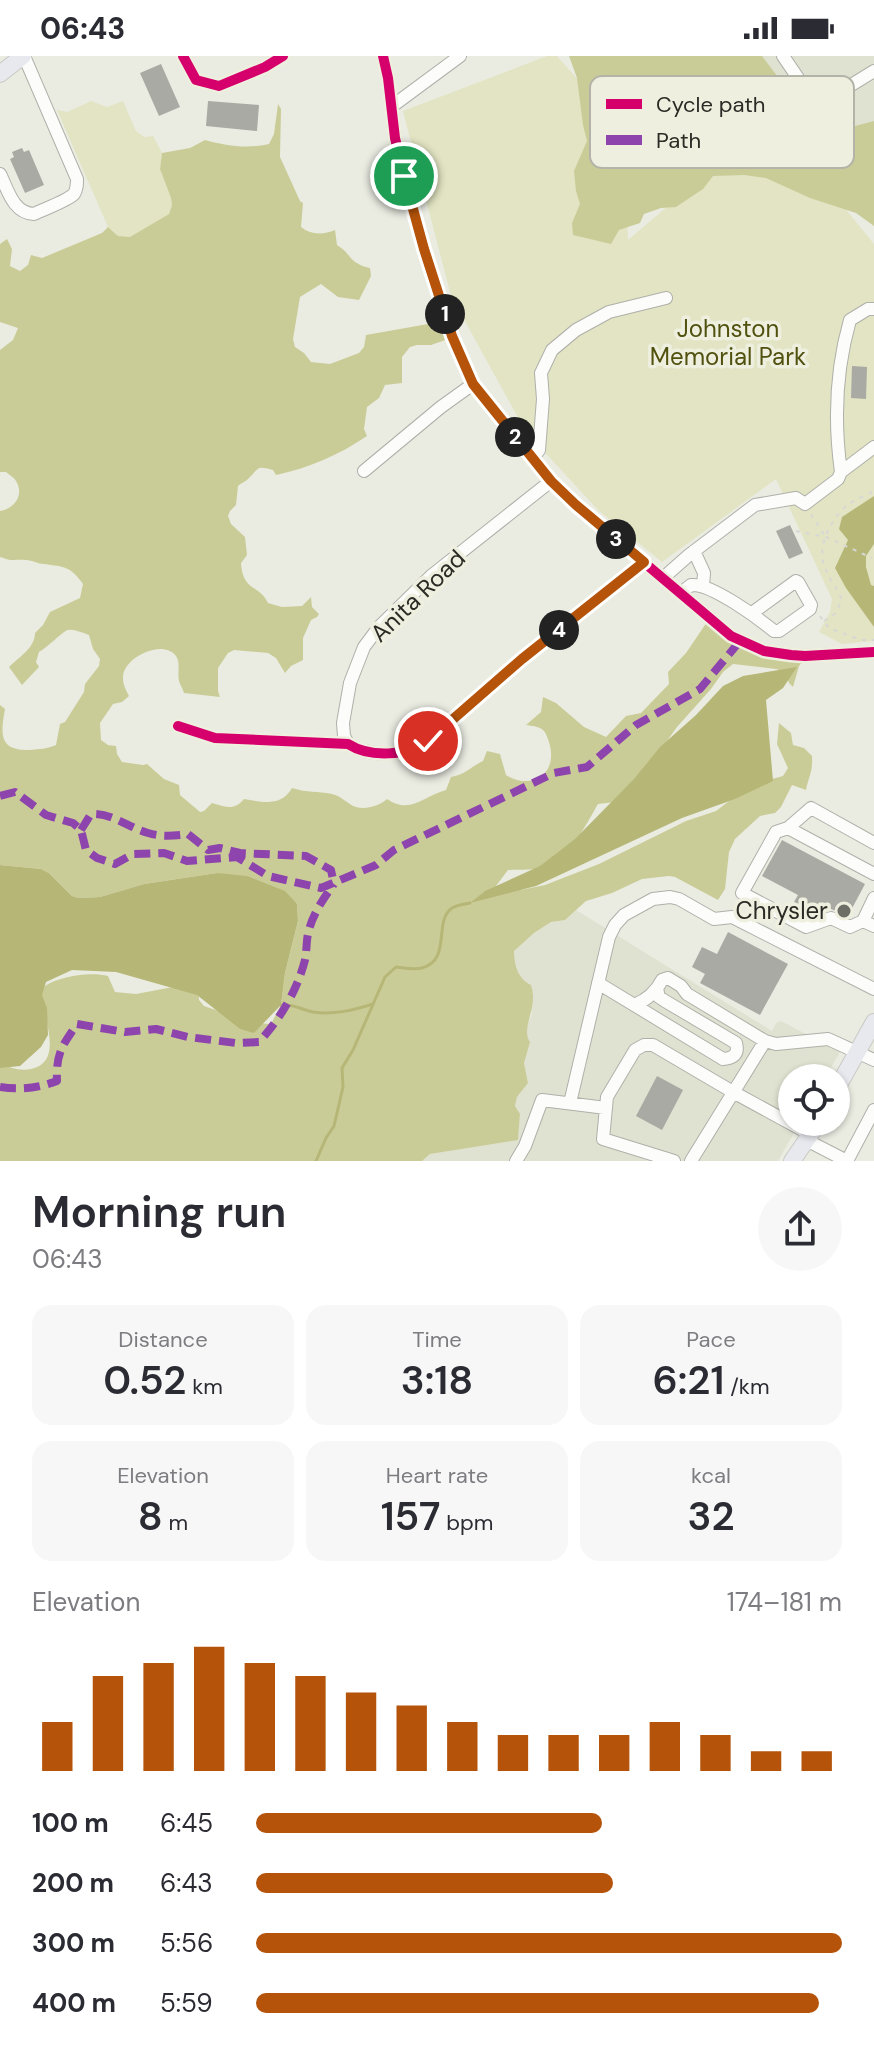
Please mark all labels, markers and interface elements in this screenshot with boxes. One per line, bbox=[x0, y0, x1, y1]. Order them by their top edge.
text: 06:43 bbox=[40, 9, 125, 48]
legend bbox=[590, 76, 854, 168]
text: Cycle path bbox=[656, 90, 766, 119]
text: Path bbox=[656, 126, 701, 155]
pin bbox=[370, 142, 438, 210]
icon: arrive bbox=[382, 154, 426, 198]
pin: 1 bbox=[425, 294, 465, 334]
text: 1 bbox=[441, 299, 449, 328]
park label: Johnston Memorial Park bbox=[650, 313, 806, 372]
pin: 2 bbox=[495, 417, 535, 457]
text: 2 bbox=[509, 422, 521, 451]
pin: 3 bbox=[596, 519, 636, 559]
text: 3 bbox=[609, 524, 623, 553]
street label: Anita Road bbox=[364, 543, 472, 649]
pin: 4 bbox=[539, 610, 579, 650]
text: 4 bbox=[552, 615, 566, 644]
pin bbox=[394, 707, 462, 775]
icon: check bbox=[406, 719, 450, 763]
place label: Chrysler bbox=[736, 895, 828, 926]
marker: Chrysler bbox=[835, 902, 853, 920]
map controls bbox=[778, 1064, 850, 1136]
button: locate bbox=[778, 1064, 850, 1136]
text: Morning run bbox=[32, 1183, 286, 1241]
button: share bbox=[758, 1187, 842, 1271]
text: 06:43 bbox=[32, 1242, 103, 1276]
text: Distance bbox=[118, 1325, 208, 1354]
text: Time bbox=[412, 1325, 462, 1354]
text: Pace bbox=[686, 1325, 736, 1354]
text: 0.52 bbox=[103, 1354, 186, 1406]
text: 3:18 bbox=[401, 1354, 473, 1406]
text: 6:21 bbox=[652, 1354, 724, 1406]
text: km bbox=[186, 1372, 223, 1401]
text: /km bbox=[724, 1372, 770, 1401]
text: Elevation bbox=[117, 1461, 209, 1490]
text: Heart rate bbox=[386, 1461, 488, 1490]
text: kcal bbox=[691, 1461, 731, 1490]
text: 8 bbox=[138, 1490, 163, 1542]
text: 157 bbox=[381, 1490, 440, 1542]
text: 32 bbox=[687, 1490, 735, 1542]
text: m bbox=[163, 1508, 188, 1537]
text: bpm bbox=[440, 1508, 493, 1537]
text: Elevation bbox=[32, 1585, 140, 1619]
text: 174–181 m bbox=[727, 1585, 842, 1619]
text: 100 m bbox=[32, 1806, 109, 1840]
text: 6:45 bbox=[160, 1806, 213, 1840]
text: 200 m bbox=[32, 1866, 114, 1900]
text: 6:43 bbox=[160, 1866, 213, 1900]
text: 300 m bbox=[32, 1926, 115, 1960]
text: 5:56 bbox=[160, 1926, 213, 1960]
text: 400 m bbox=[32, 1986, 116, 2020]
text: 5:59 bbox=[160, 1986, 213, 2020]

